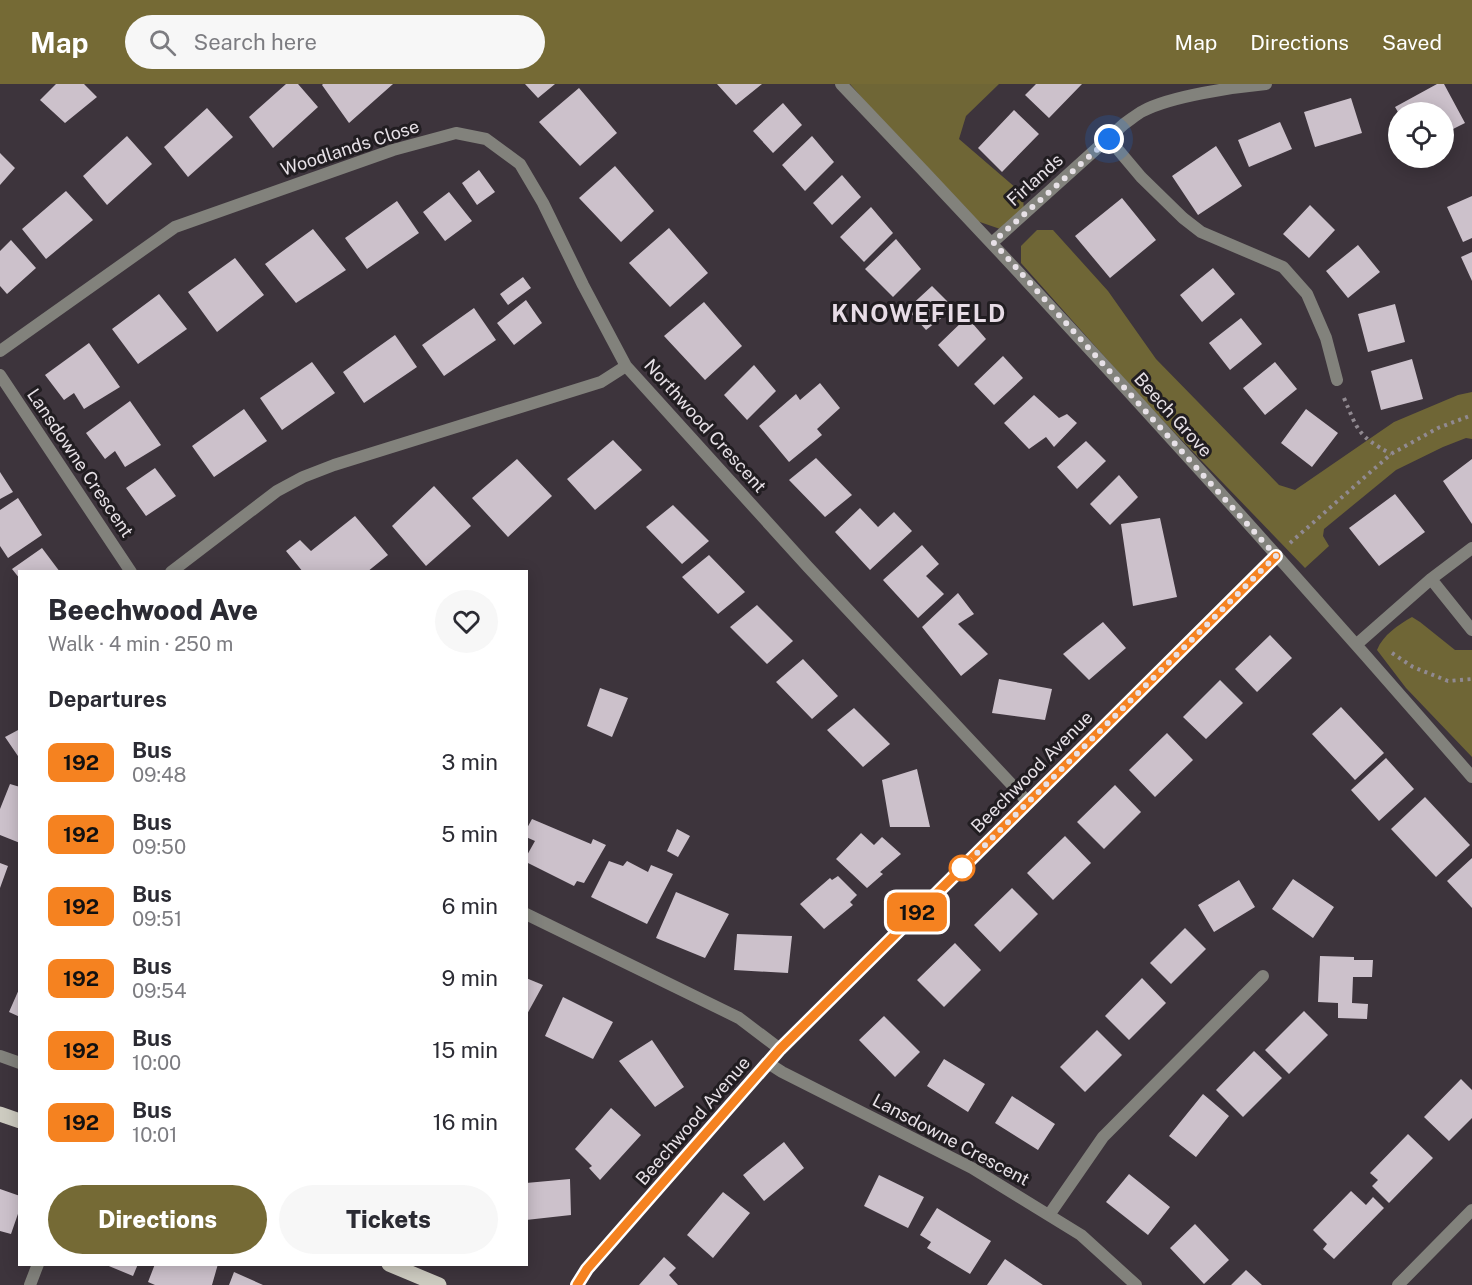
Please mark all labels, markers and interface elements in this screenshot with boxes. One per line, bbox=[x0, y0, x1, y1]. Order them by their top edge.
search box bbox=[125, 15, 545, 69]
text: Map bbox=[30, 26, 89, 59]
icon: search bbox=[146, 26, 179, 59]
text: Search here bbox=[194, 29, 317, 55]
text: Map bbox=[1175, 30, 1217, 55]
text: Directions bbox=[1250, 30, 1349, 55]
text: Saved bbox=[1382, 30, 1442, 55]
map controls bbox=[1388, 102, 1454, 168]
button: locate bbox=[1388, 102, 1454, 168]
street label: Woodlands Close bbox=[278, 115, 422, 180]
your location bbox=[1094, 124, 1124, 154]
street label: Firlands bbox=[1002, 149, 1067, 210]
district label: KNOWEFIELD bbox=[831, 299, 1007, 327]
street label: Northwood Crescent bbox=[640, 355, 771, 497]
street label: Beech Grove bbox=[1130, 368, 1217, 461]
street label: Lansdowne Crescent bbox=[23, 384, 138, 541]
button: heart bbox=[435, 590, 498, 653]
text: Beechwood Ave bbox=[48, 593, 258, 626]
text: Walk · 4 min · 250 m bbox=[48, 632, 233, 656]
text: Departures bbox=[48, 686, 167, 712]
street label: Beechwood Avenue bbox=[966, 706, 1097, 837]
text: Bus bbox=[132, 737, 172, 763]
text: 3 min bbox=[441, 749, 498, 775]
text: 192 bbox=[63, 750, 99, 775]
text: 09:48 bbox=[132, 763, 187, 787]
text: Bus bbox=[132, 809, 172, 835]
text: 5 min bbox=[441, 821, 498, 847]
text: 192 bbox=[63, 822, 99, 847]
text: 09:50 bbox=[132, 835, 186, 859]
unlabelled marker bbox=[949, 855, 975, 881]
text: Bus bbox=[132, 881, 172, 907]
line badge: 192 bbox=[882, 892, 952, 932]
text: 6 min bbox=[442, 893, 498, 919]
text: 192 bbox=[63, 894, 99, 919]
text: 192 bbox=[899, 900, 935, 925]
text: 09:51 bbox=[132, 907, 182, 931]
text: Bus bbox=[132, 953, 172, 979]
text: 9 min bbox=[442, 965, 498, 991]
text: 192 bbox=[63, 966, 99, 991]
text: 09:54 bbox=[132, 979, 187, 1003]
text: Bus bbox=[132, 1025, 172, 1051]
text: 15 min bbox=[432, 1037, 498, 1063]
text: 192 bbox=[63, 1038, 99, 1063]
text: 10:00 bbox=[132, 1051, 181, 1075]
street label: Beechwood Avenue bbox=[631, 1052, 754, 1189]
street label: Lansdowne Crescent bbox=[869, 1089, 1033, 1190]
text: Bus bbox=[132, 1097, 172, 1123]
text: 16 min bbox=[433, 1109, 498, 1135]
text: 192 bbox=[63, 1110, 99, 1135]
text: 10:01 bbox=[132, 1123, 177, 1147]
button: Directions bbox=[48, 1185, 267, 1254]
button: Tickets bbox=[279, 1185, 498, 1254]

